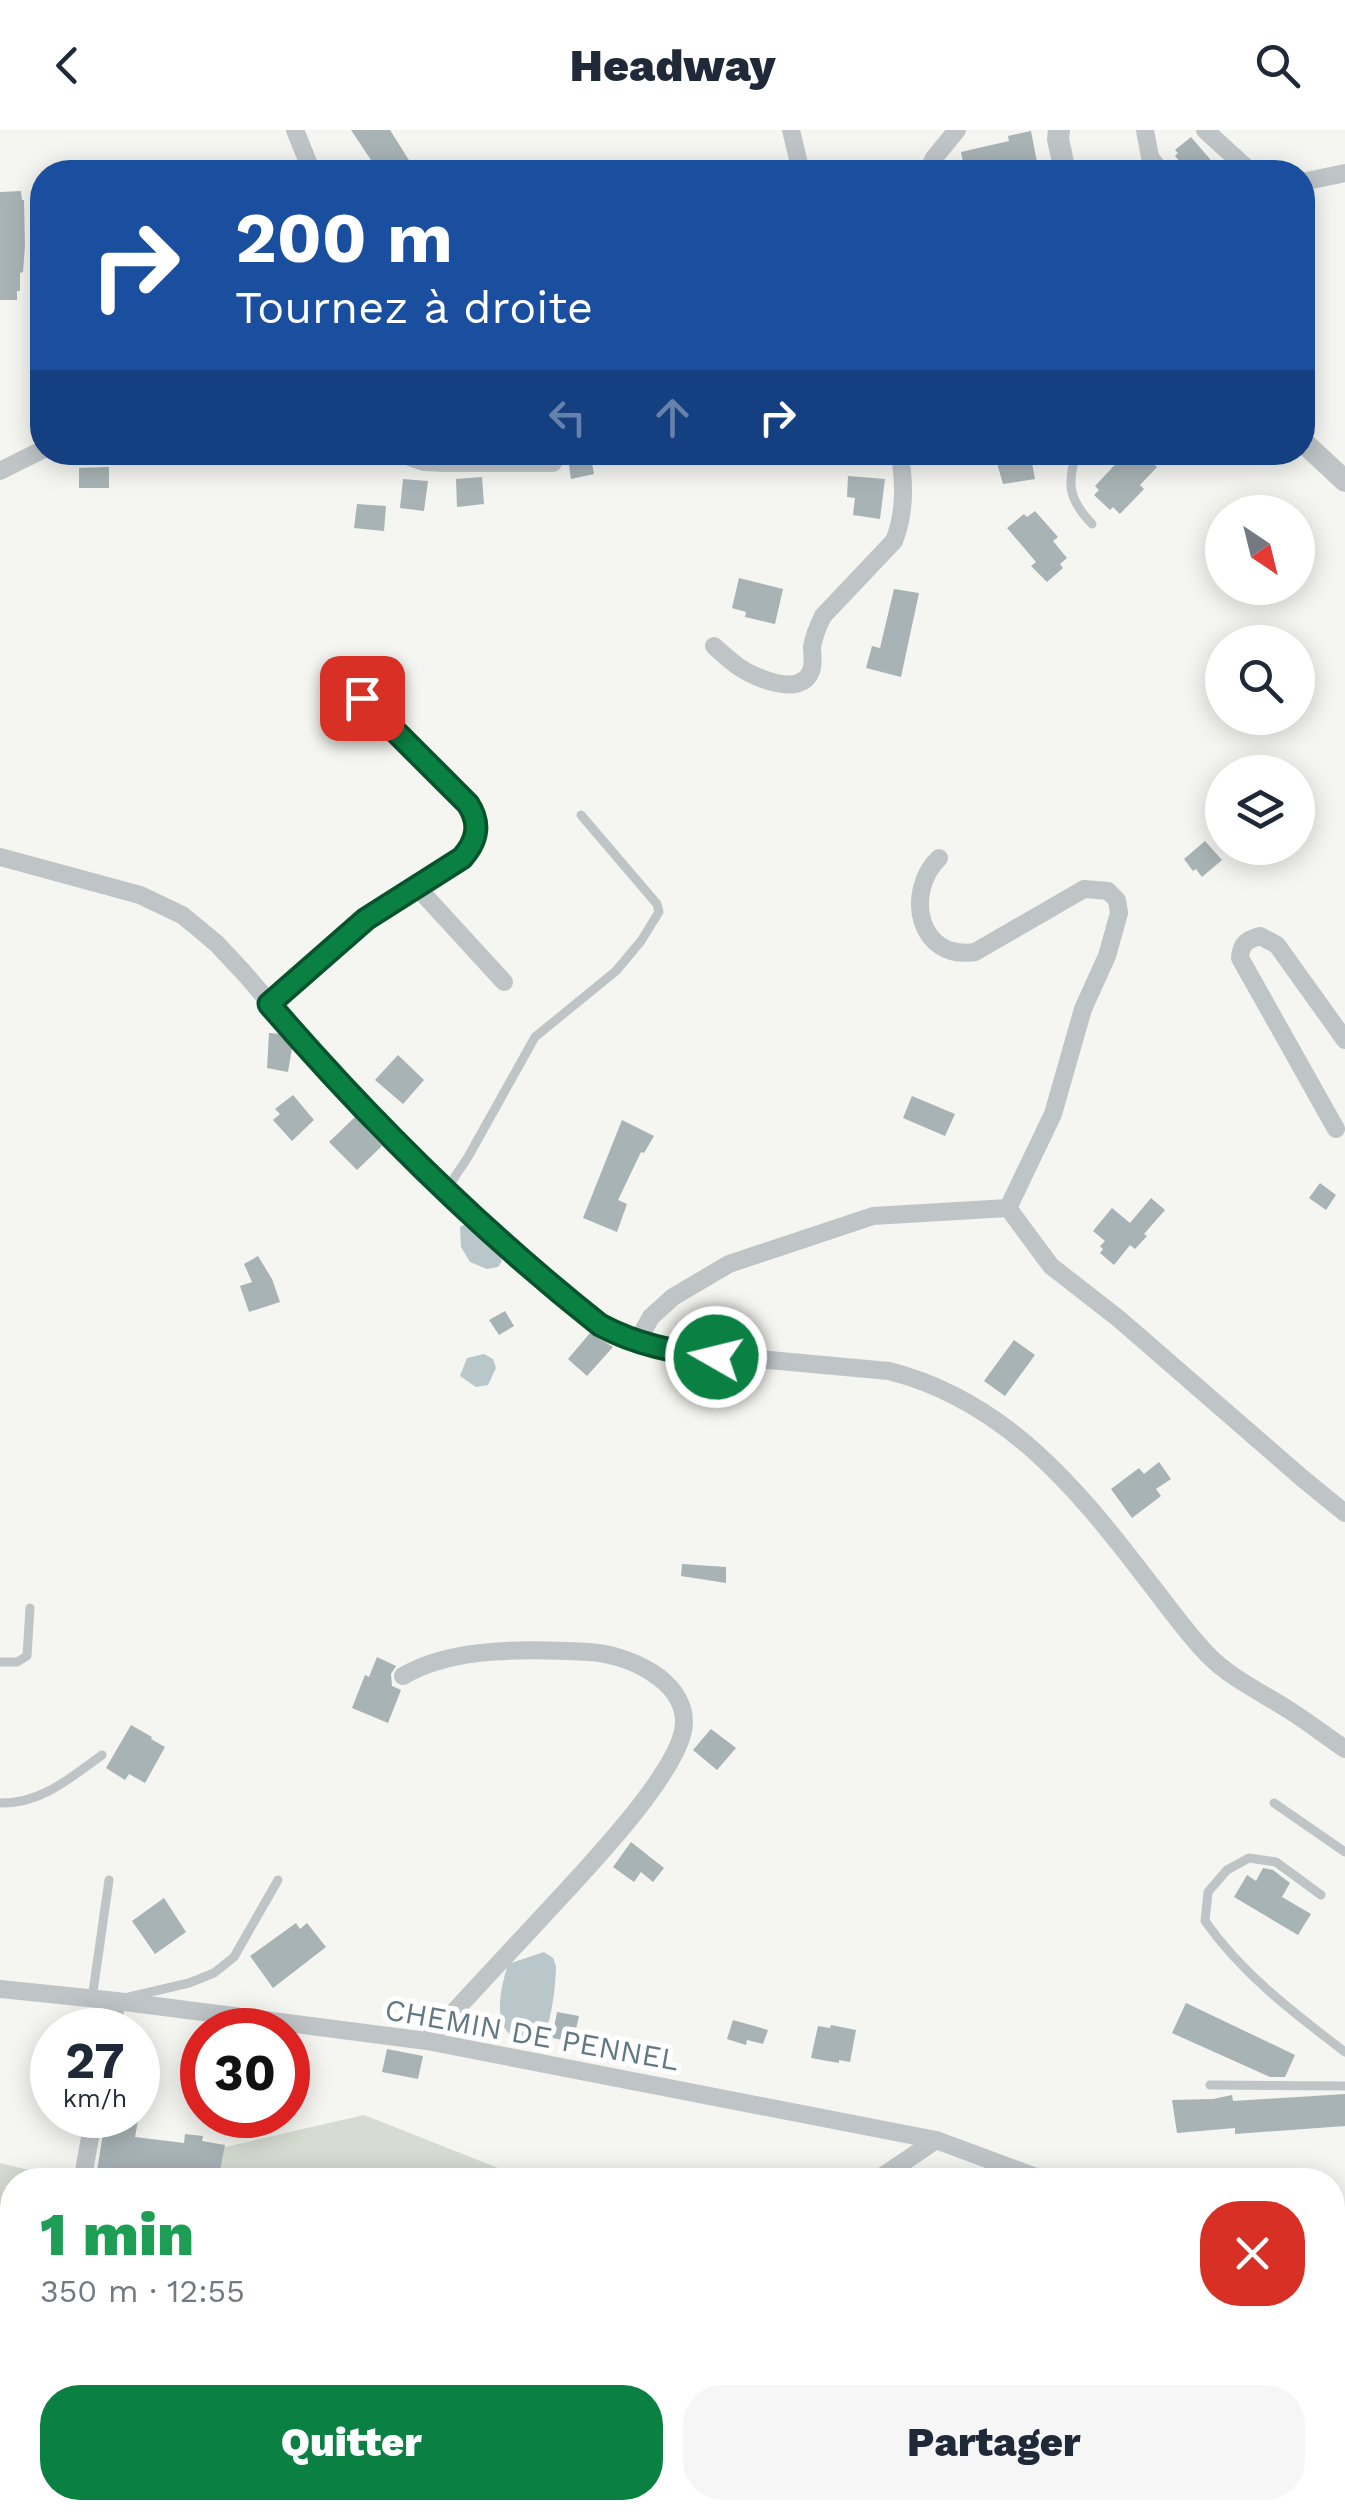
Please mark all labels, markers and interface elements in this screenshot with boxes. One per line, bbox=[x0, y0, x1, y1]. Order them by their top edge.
icon: back bbox=[40, 38, 95, 93]
icon: search bbox=[1250, 38, 1305, 93]
text: Headway bbox=[570, 39, 775, 92]
text: 200 m bbox=[235, 197, 453, 279]
icon: right bbox=[70, 200, 200, 330]
text: Tournez à droite bbox=[235, 281, 593, 334]
icon: left bbox=[540, 390, 595, 445]
icon: ahead bbox=[645, 390, 700, 445]
icon: right bbox=[750, 390, 805, 445]
north arrow bbox=[1205, 495, 1315, 605]
map controls bbox=[1205, 495, 1315, 865]
button: search bbox=[1205, 625, 1315, 735]
pin bbox=[320, 656, 405, 741]
icon: arrive bbox=[335, 671, 390, 726]
button: layers bbox=[1205, 755, 1315, 865]
position arrow bbox=[664, 1305, 768, 1409]
street label: CHEMIN DE PENNEL bbox=[382, 1991, 682, 2078]
speed limit sign: 30 bbox=[180, 2008, 310, 2138]
text: 27 bbox=[65, 2031, 125, 2090]
text: km/h bbox=[63, 2084, 127, 2113]
text: 1 min bbox=[40, 2199, 194, 2270]
button: close bbox=[1200, 2201, 1305, 2306]
text: 350 m · 12:55 bbox=[40, 2272, 245, 2310]
button: Quitter bbox=[40, 2385, 663, 2500]
button: Partager bbox=[683, 2385, 1305, 2500]

